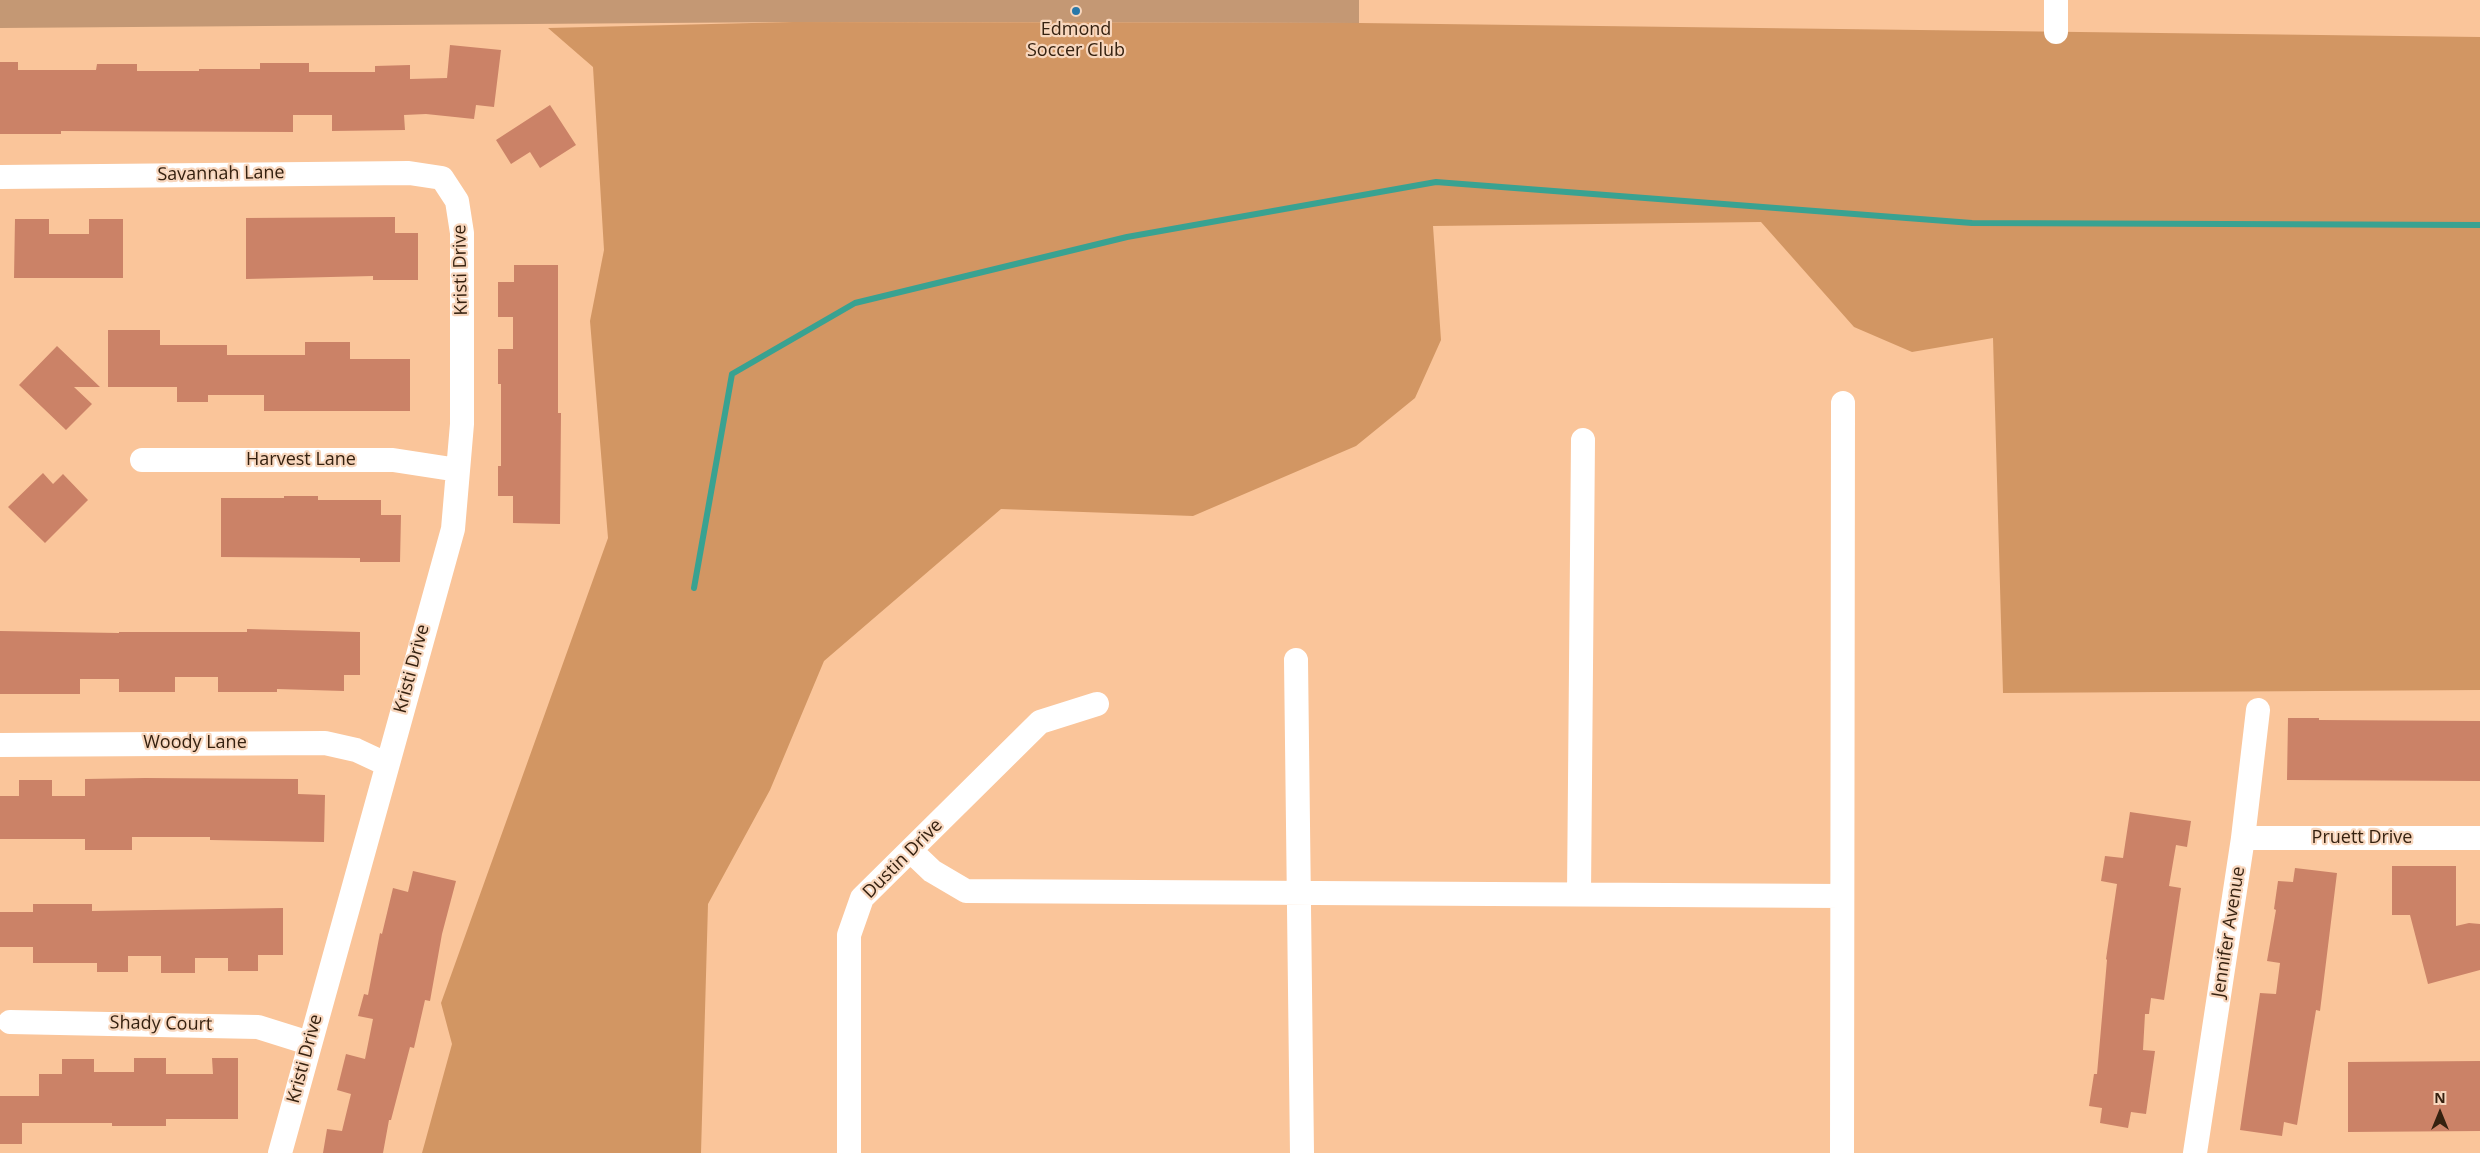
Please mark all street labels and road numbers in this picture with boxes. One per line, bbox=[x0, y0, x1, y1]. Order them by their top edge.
street label: Savannah Lane bbox=[157, 162, 285, 186]
street label: Kristi Drive bbox=[449, 224, 473, 316]
street label: Harvest Lane bbox=[246, 449, 356, 471]
street label: Kristi Drive bbox=[390, 622, 434, 716]
street label: Woody Lane bbox=[143, 732, 247, 754]
street label: Dustin Drive bbox=[859, 815, 947, 903]
street label: Pruett Drive bbox=[2312, 827, 2412, 849]
street label: Jennifer Avenue bbox=[2208, 865, 2250, 999]
street label: Shady Court bbox=[110, 1012, 212, 1036]
street label: Kristi Drive bbox=[283, 1012, 327, 1106]

